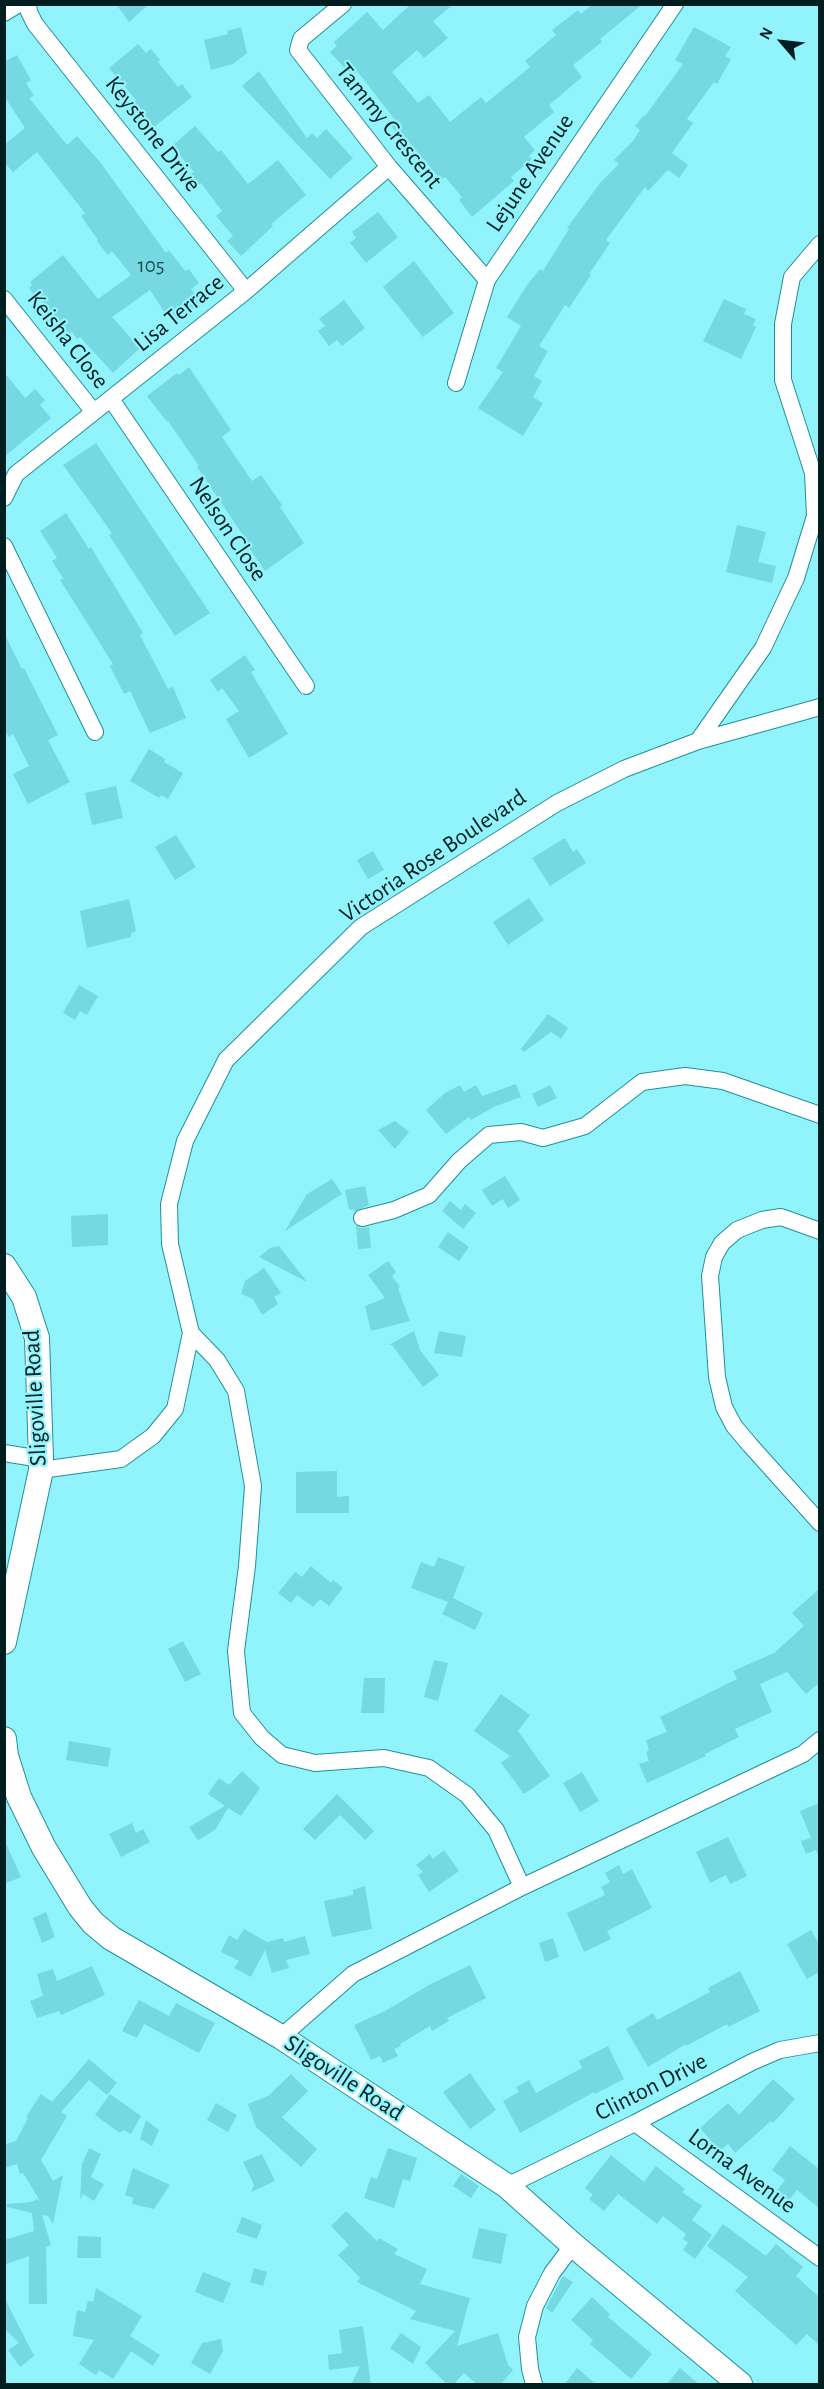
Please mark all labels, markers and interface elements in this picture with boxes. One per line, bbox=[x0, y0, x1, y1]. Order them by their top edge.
north arrow bbox=[752, 12, 812, 72]
text: N bbox=[756, 25, 776, 42]
street label: Tammy Crescent bbox=[330, 58, 448, 194]
street label: Keystone Drive bbox=[99, 70, 207, 198]
street label: Lejune Avenue bbox=[480, 108, 580, 238]
house number: 105 bbox=[137, 253, 165, 279]
street label: Lisa Terrace bbox=[128, 268, 230, 358]
street label: Keisha Close bbox=[21, 285, 115, 395]
street label: Nelson Close bbox=[183, 471, 273, 587]
street label: Victoria Rose Boulevard bbox=[334, 783, 532, 929]
street label: Sligoville Road bbox=[17, 1329, 53, 1467]
street label: Sligoville Road bbox=[279, 2029, 409, 2127]
street label: Clinton Drive bbox=[590, 2047, 712, 2127]
street label: Lorna Avenue bbox=[682, 2122, 802, 2220]

